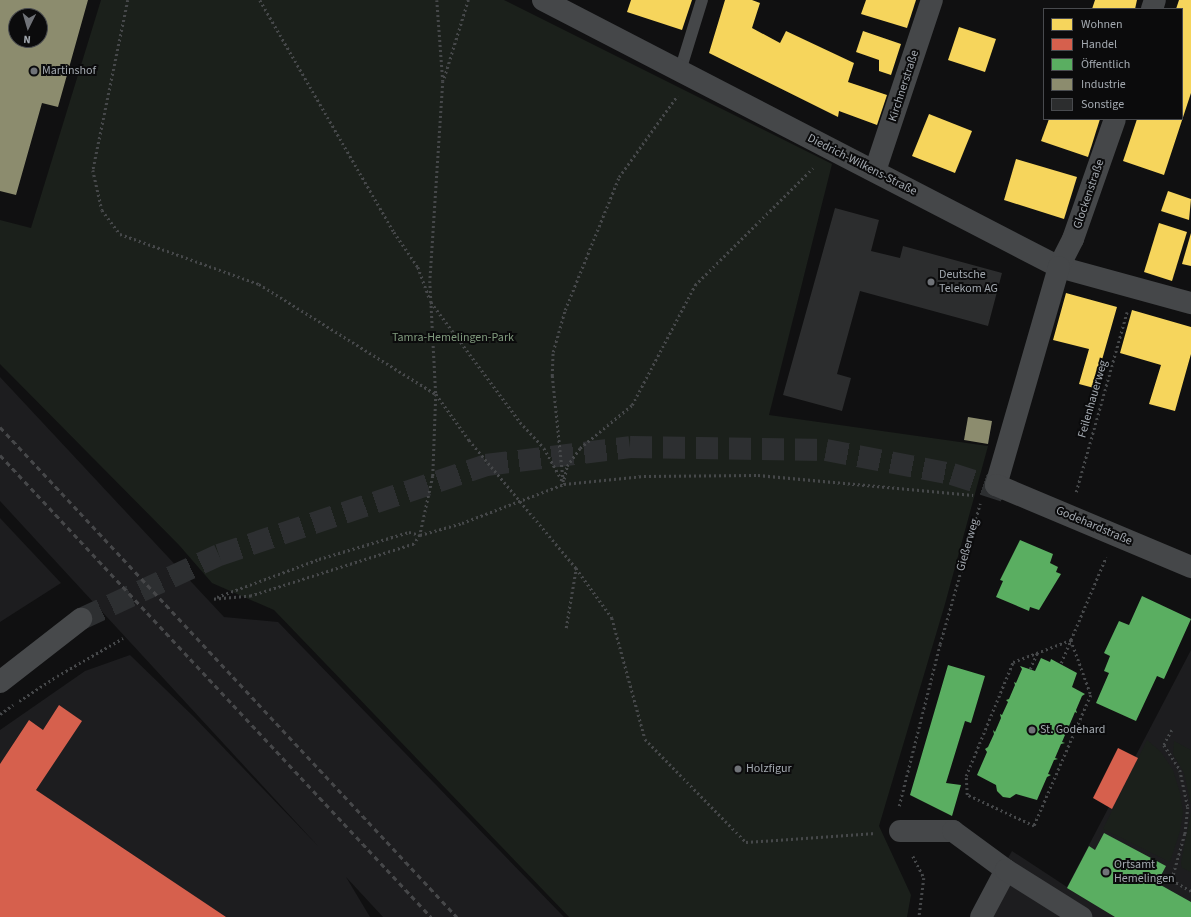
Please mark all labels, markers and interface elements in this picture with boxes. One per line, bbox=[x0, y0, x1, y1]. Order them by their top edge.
north arrow bbox=[8, 8, 48, 48]
legend bbox=[1043, 8, 1183, 120]
text: Wohnen bbox=[1081, 16, 1123, 33]
text: N bbox=[23, 32, 31, 47]
text: Handel bbox=[1081, 36, 1117, 53]
street label: Kirchnerstraße bbox=[886, 48, 922, 124]
text: Öffentlich bbox=[1081, 56, 1130, 73]
place label: Martinshof bbox=[42, 64, 96, 78]
marker: Martinshof bbox=[29, 66, 39, 76]
text: Industrie bbox=[1081, 76, 1126, 93]
text: Sonstige bbox=[1081, 96, 1124, 113]
street label: Diedrich-Wilkens-Straße bbox=[805, 131, 919, 199]
street label: Glockenstraße bbox=[1070, 157, 1108, 231]
place label: Deutsche Telekom AG bbox=[939, 268, 998, 296]
marker: Deutsche Telekom AG bbox=[926, 277, 936, 287]
park label: Tamra-Hemelingen-Park bbox=[392, 331, 514, 345]
street label: Feilenhauerweg bbox=[1075, 358, 1111, 440]
street label: Godehardstraße bbox=[1054, 503, 1134, 549]
street label: Gießerweg bbox=[954, 517, 982, 573]
place label: St. Godehard bbox=[1040, 723, 1105, 737]
marker: St. Godehard bbox=[1027, 725, 1037, 735]
place label: Holzfigur bbox=[746, 762, 792, 776]
marker: Holzfigur bbox=[733, 764, 743, 774]
place label: Ortsamt Hemelingen bbox=[1114, 858, 1175, 886]
marker: Ortsamt Hemelingen bbox=[1101, 867, 1111, 877]

